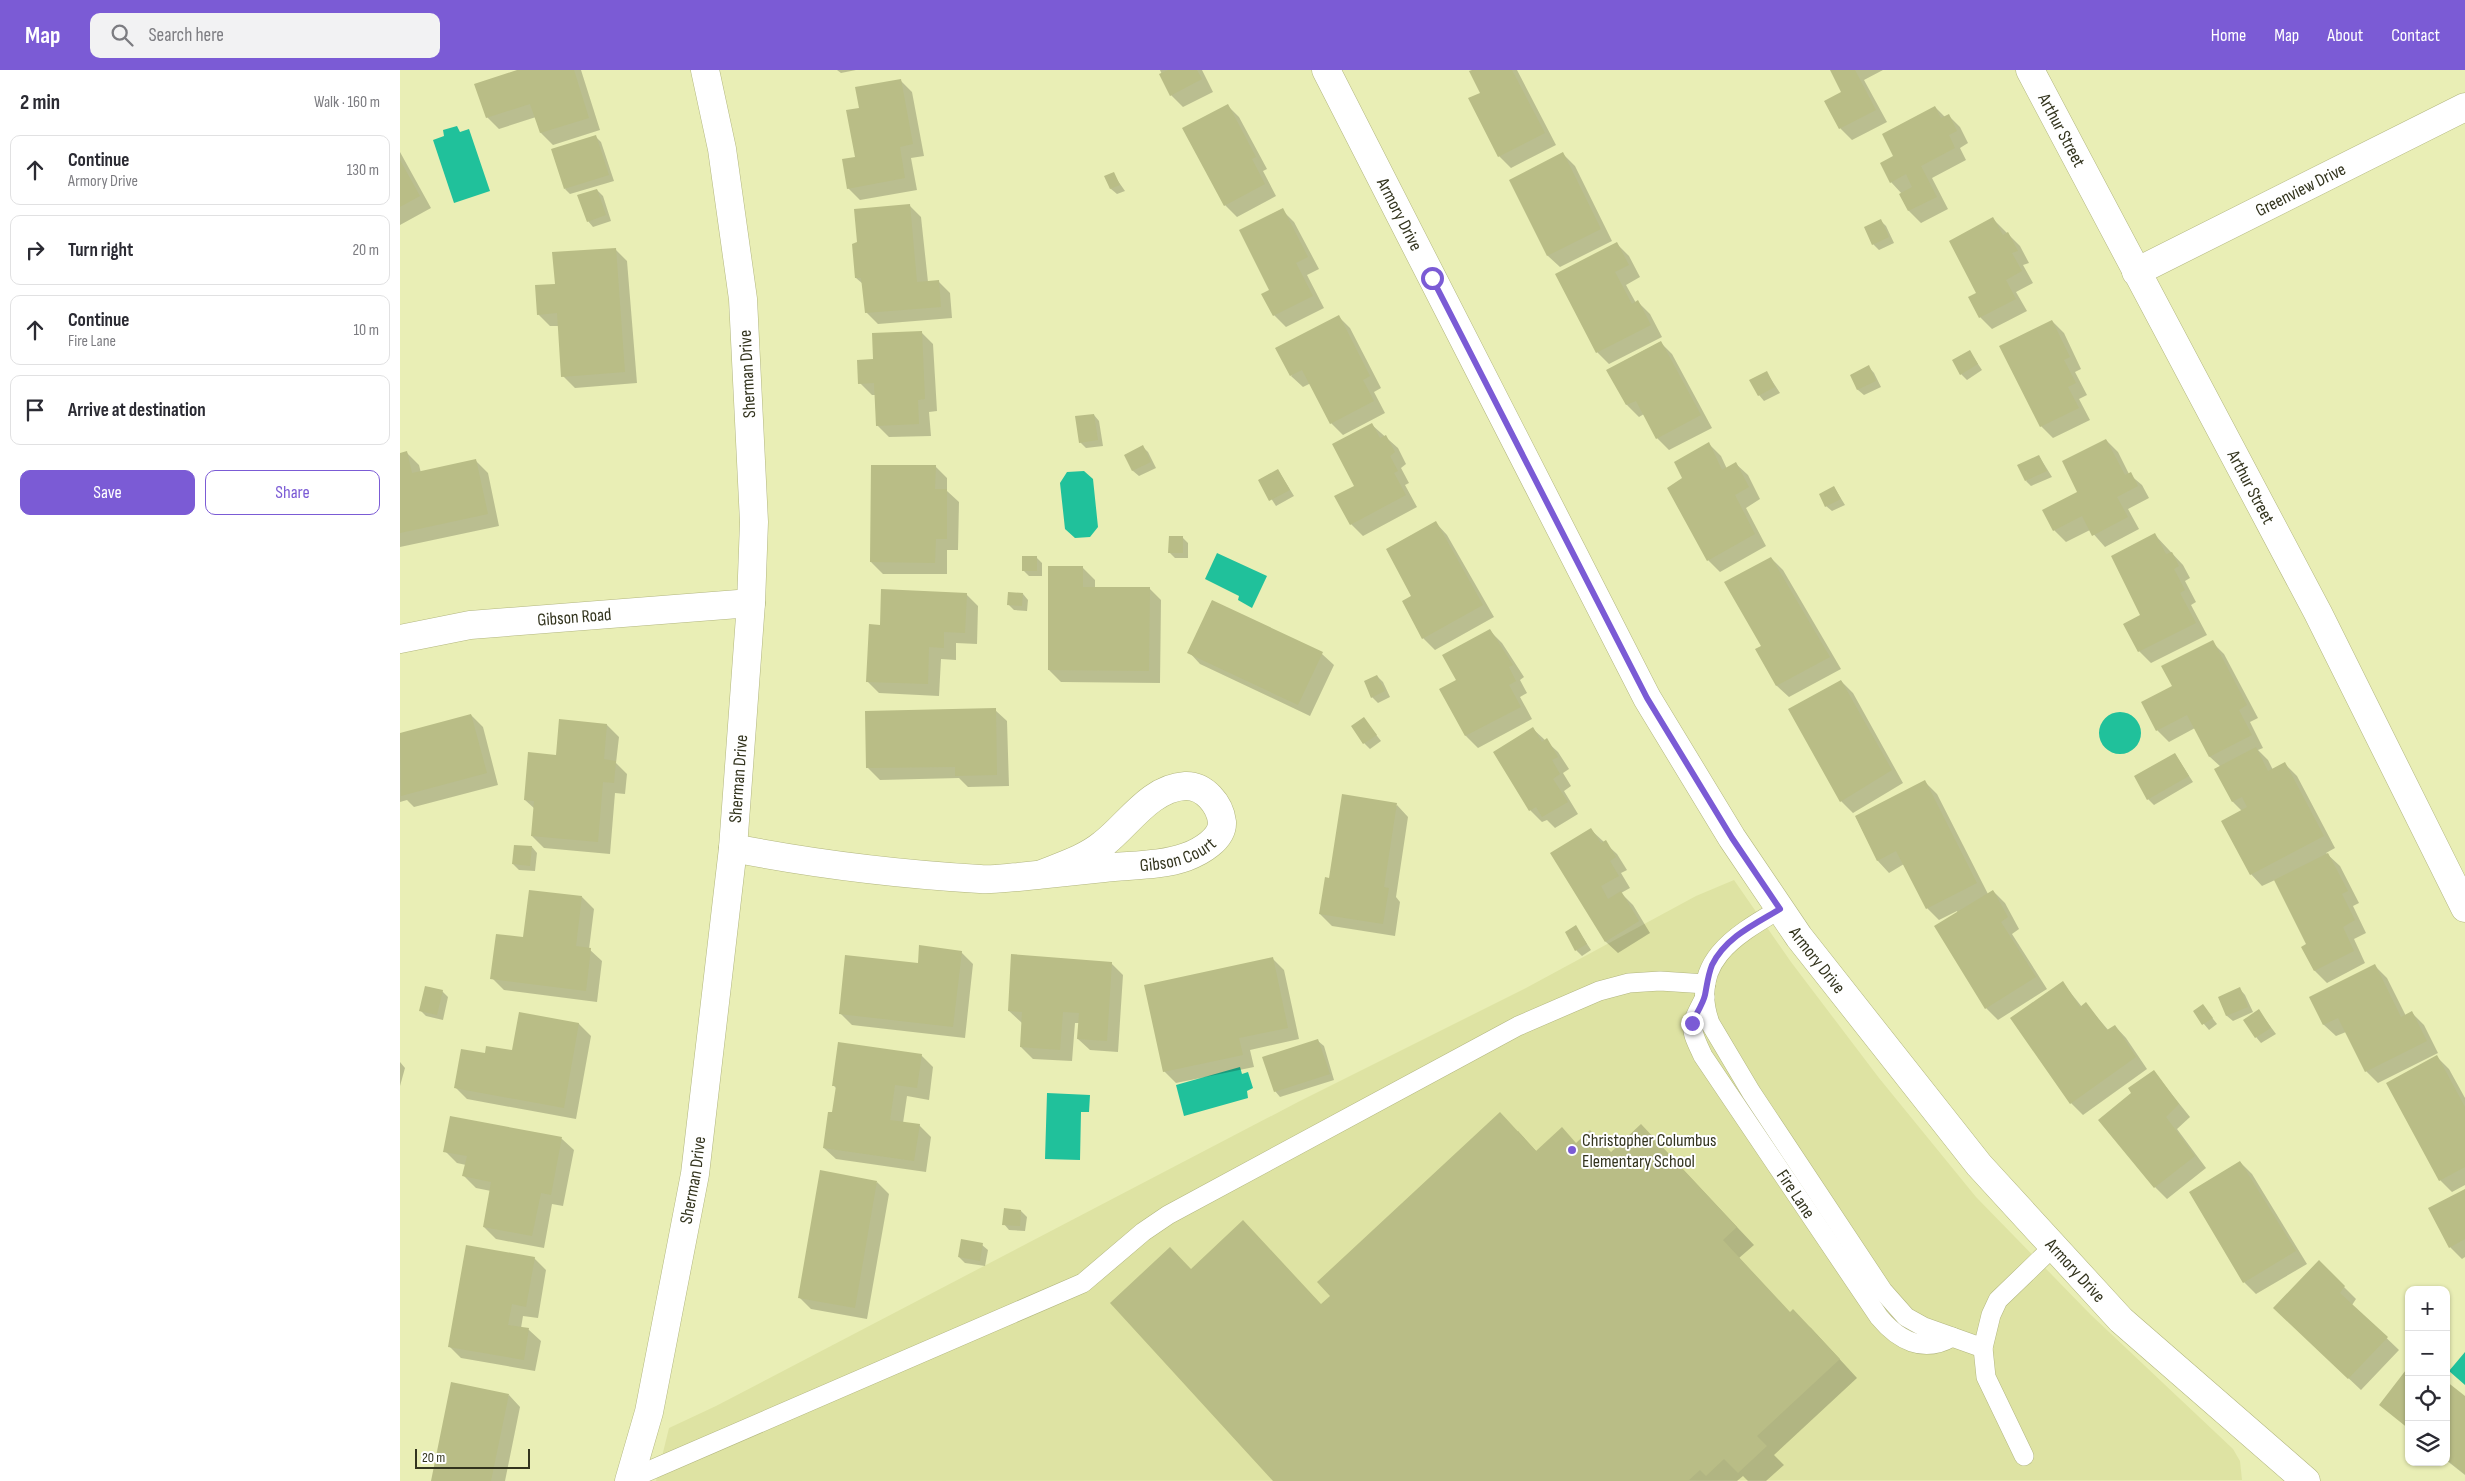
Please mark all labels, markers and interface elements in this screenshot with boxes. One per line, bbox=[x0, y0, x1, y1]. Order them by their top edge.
search box bbox=[90, 13, 440, 58]
text: Map bbox=[25, 21, 60, 50]
icon: search bbox=[108, 21, 136, 49]
text: Search here bbox=[148, 24, 224, 47]
text: Home bbox=[2211, 25, 2246, 46]
text: Map bbox=[2274, 25, 2299, 46]
text: About bbox=[2327, 25, 2363, 46]
text: Contact bbox=[2391, 25, 2440, 46]
street label: Arthur Street bbox=[2033, 89, 2090, 171]
text: 2 min bbox=[20, 90, 60, 115]
text: Walk · 160 m bbox=[314, 93, 380, 112]
text: Continue bbox=[68, 149, 129, 172]
icon: ahead bbox=[21, 156, 49, 184]
street label: Greenview Drive bbox=[2252, 159, 2349, 221]
text: 130 m bbox=[347, 161, 379, 180]
text: Armory Drive bbox=[68, 172, 138, 191]
street label: Armory Drive bbox=[1372, 174, 1427, 254]
icon: right bbox=[21, 236, 49, 264]
text: Turn right bbox=[68, 239, 133, 262]
text: 20 m bbox=[352, 241, 379, 260]
route start bbox=[1421, 267, 1444, 290]
text: Continue bbox=[68, 309, 129, 332]
icon: ahead bbox=[21, 316, 49, 344]
text: 10 m bbox=[353, 321, 379, 340]
street label: Sherman Drive bbox=[735, 329, 760, 419]
text: Fire Lane bbox=[68, 332, 116, 351]
icon: arrive bbox=[21, 396, 49, 424]
text: Arrive at destination bbox=[68, 399, 206, 422]
street label: Arthur Street bbox=[2222, 446, 2279, 528]
button: Save bbox=[20, 470, 195, 515]
button: Share bbox=[205, 470, 380, 515]
street label: Gibson Road bbox=[536, 604, 612, 631]
street label: Sherman Drive bbox=[725, 734, 752, 824]
street label: Gibson Court bbox=[1139, 833, 1221, 876]
street label: Armory Drive bbox=[1784, 922, 1849, 998]
route end bbox=[1681, 1012, 1704, 1035]
place label: Christopher Columbus Elementary School bbox=[1582, 1130, 1717, 1172]
street label: Sherman Drive bbox=[676, 1135, 710, 1226]
marker: Christopher Columbus Elementary School bbox=[1566, 1144, 1578, 1156]
street label: Fire Lane bbox=[1772, 1166, 1819, 1222]
street label: Armory Drive bbox=[2040, 1234, 2110, 1307]
map controls bbox=[2405, 1286, 2450, 1466]
button: + bbox=[2405, 1286, 2450, 1331]
button: − bbox=[2405, 1331, 2450, 1376]
button: locate bbox=[2405, 1376, 2450, 1421]
button: layers bbox=[2405, 1421, 2450, 1466]
scale bar bbox=[415, 1446, 530, 1469]
text: 20 m bbox=[422, 1449, 445, 1466]

